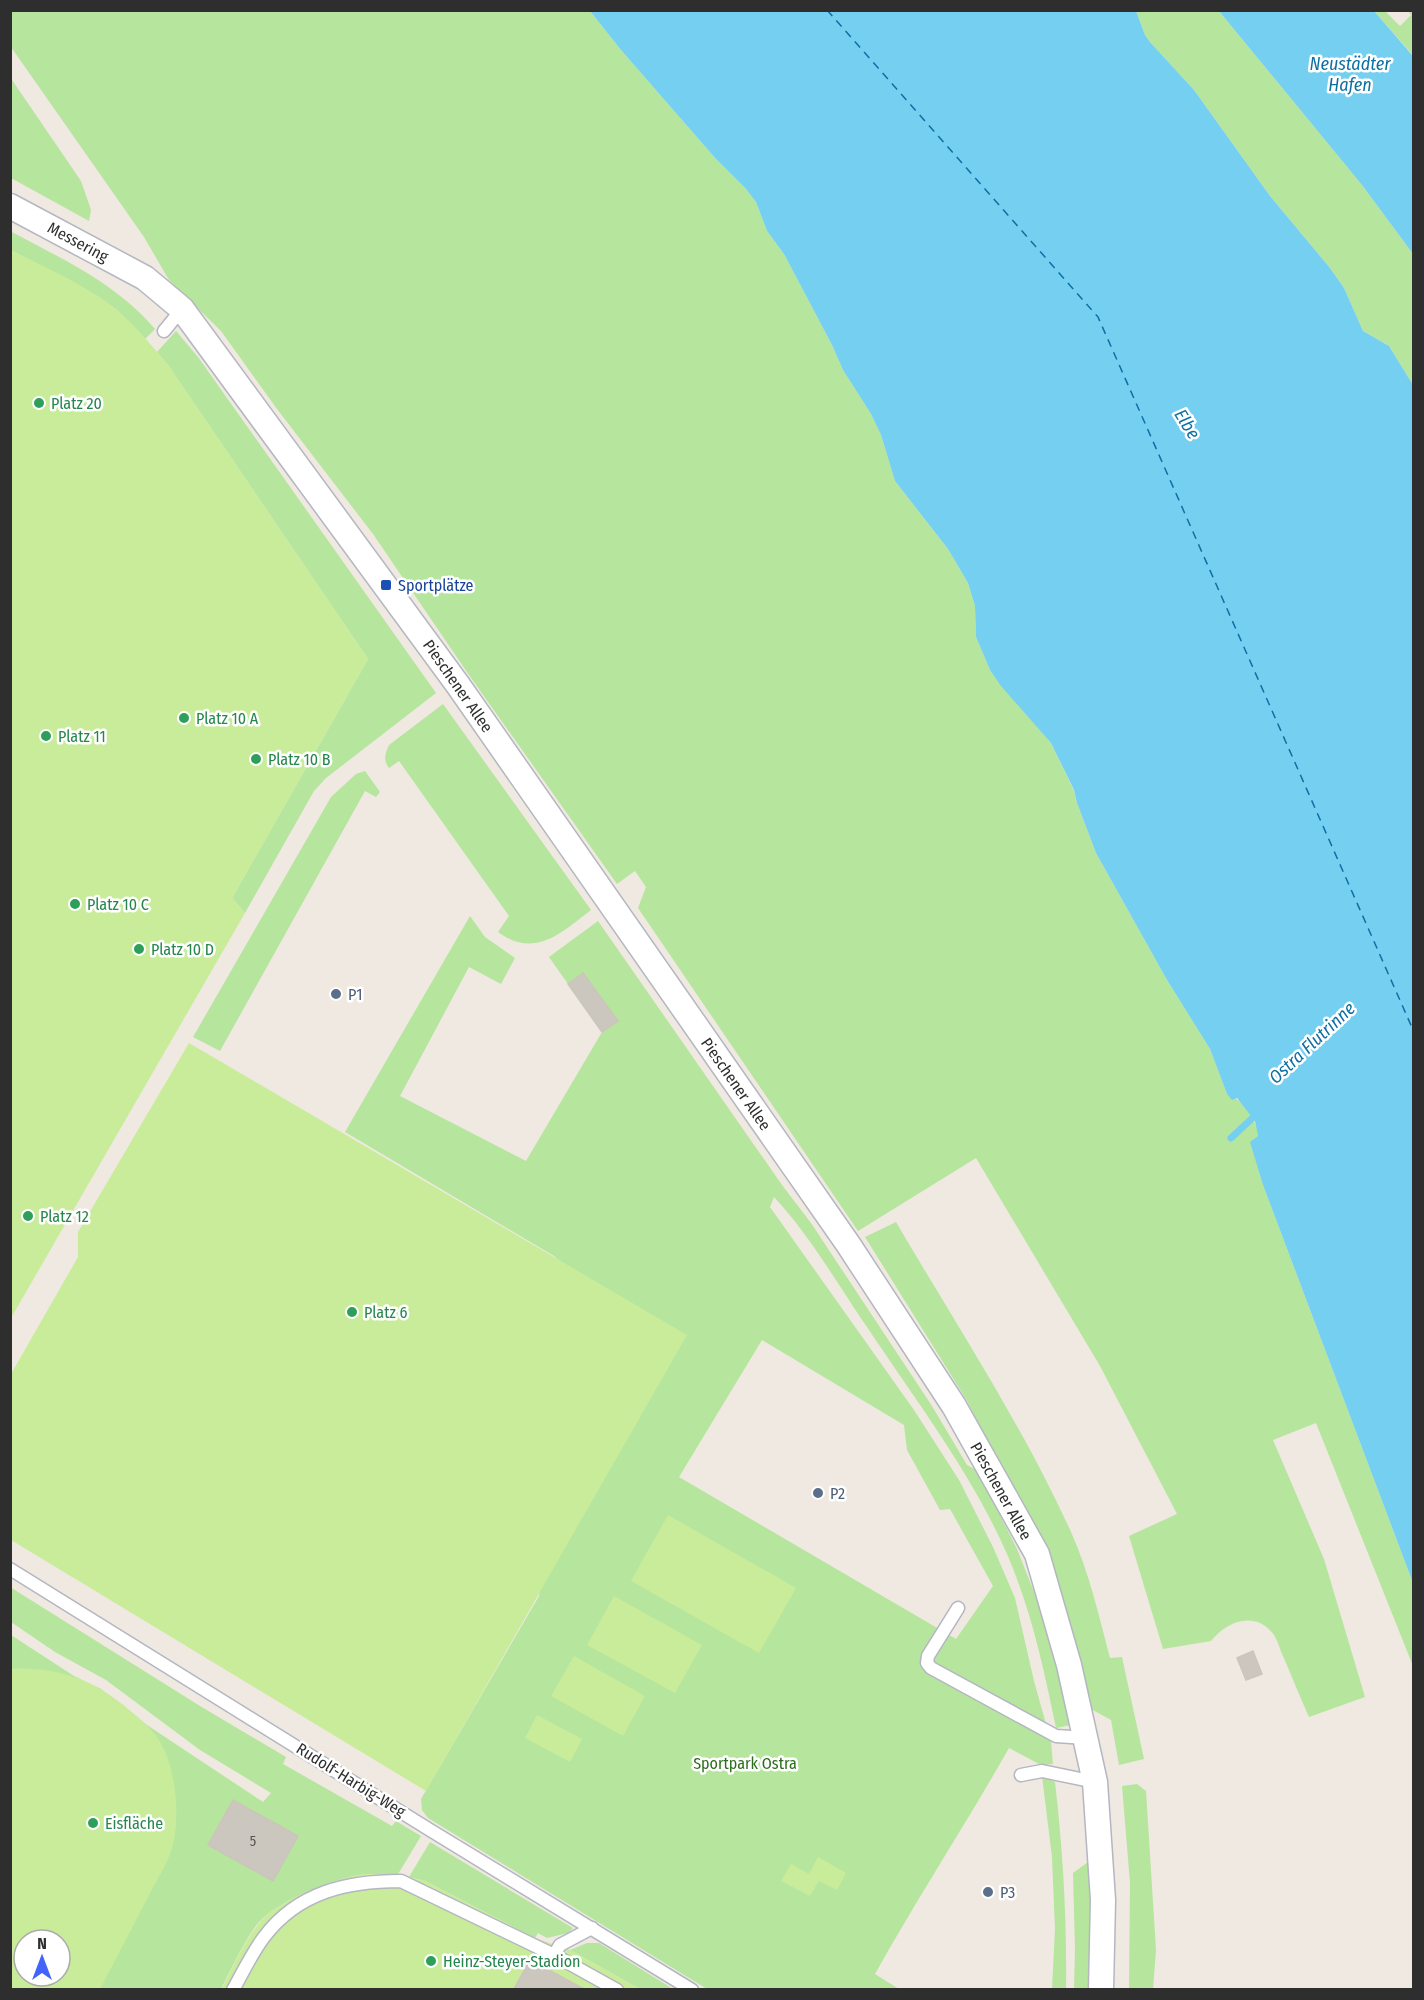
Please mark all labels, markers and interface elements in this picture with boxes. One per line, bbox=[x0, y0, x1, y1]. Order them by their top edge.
water label: Neustädter Hafen bbox=[1309, 53, 1391, 96]
street label: Messering bbox=[44, 218, 112, 266]
place label: Platz 20 bbox=[51, 394, 102, 413]
marker: Platz 20 bbox=[32, 396, 46, 410]
water label: Elbe bbox=[1169, 405, 1205, 443]
place label: Sportplätze bbox=[398, 576, 474, 595]
marker: Sportplätze bbox=[379, 578, 393, 592]
street label: Pieschener Allee bbox=[419, 636, 497, 736]
place label: Platz 10 A bbox=[196, 709, 259, 728]
marker: Platz 10 A bbox=[177, 711, 191, 725]
place label: Platz 11 bbox=[58, 727, 106, 746]
marker: Platz 11 bbox=[39, 729, 53, 743]
place label: Platz 10 B bbox=[268, 750, 331, 769]
marker: Platz 10 B bbox=[249, 752, 263, 766]
place label: Platz 10 C bbox=[87, 895, 149, 914]
marker: Platz 10 C bbox=[68, 897, 82, 911]
place label: Platz 10 D bbox=[151, 940, 214, 959]
marker: Platz 10 D bbox=[132, 942, 146, 956]
place label: P1 bbox=[348, 985, 363, 1004]
marker: P1 bbox=[329, 987, 343, 1001]
water label: Ostra Flutrinne bbox=[1264, 997, 1360, 1088]
street label: Pieschener Allee bbox=[697, 1034, 775, 1134]
place label: Platz 12 bbox=[40, 1207, 89, 1226]
marker: Platz 12 bbox=[21, 1209, 35, 1223]
place label: Platz 6 bbox=[364, 1303, 408, 1322]
marker: Platz 6 bbox=[345, 1305, 359, 1319]
street label: Pieschener Allee bbox=[966, 1439, 1036, 1543]
place label: P2 bbox=[830, 1484, 845, 1503]
marker: P2 bbox=[811, 1486, 825, 1500]
street label: Rudolf-Harbig-Weg bbox=[293, 1739, 409, 1821]
park label: Sportpark Ostra bbox=[693, 1754, 797, 1773]
place label: Eisfläche bbox=[105, 1814, 163, 1833]
marker: Eisfläche bbox=[86, 1816, 100, 1830]
house number: 5 bbox=[250, 1833, 256, 1850]
place label: P3 bbox=[1000, 1883, 1015, 1902]
marker: P3 bbox=[981, 1885, 995, 1899]
north arrow bbox=[12, 1928, 72, 1988]
text: N bbox=[37, 1934, 47, 1953]
place label: Heinz-Steyer-Stadion bbox=[443, 1952, 581, 1971]
marker: Heinz-Steyer-Stadion bbox=[424, 1954, 438, 1968]

